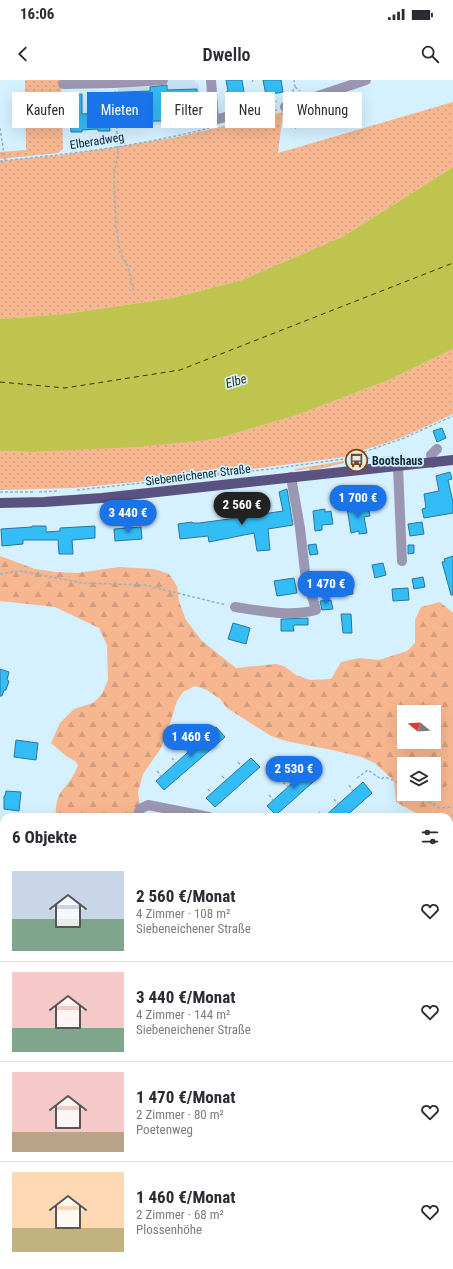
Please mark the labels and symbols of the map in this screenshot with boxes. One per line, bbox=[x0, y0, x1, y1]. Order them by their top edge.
street label: Elberadweg bbox=[69, 130, 125, 152]
water label: Elbe bbox=[224, 371, 248, 391]
bus stop icon: Bootshaus bbox=[344, 448, 370, 474]
place label: Bootshaus bbox=[372, 454, 423, 468]
street label: Siebeneichener Straße bbox=[145, 462, 252, 488]
pin: 1 700 € bbox=[321, 485, 395, 519]
pin: 2 560 € bbox=[205, 492, 279, 526]
pin: 3 440 € bbox=[91, 500, 165, 534]
pin: 1 470 € bbox=[289, 571, 363, 605]
north arrow bbox=[397, 705, 441, 749]
pin: 1 460 € bbox=[154, 724, 228, 758]
pin: 2 530 € bbox=[257, 756, 331, 790]

